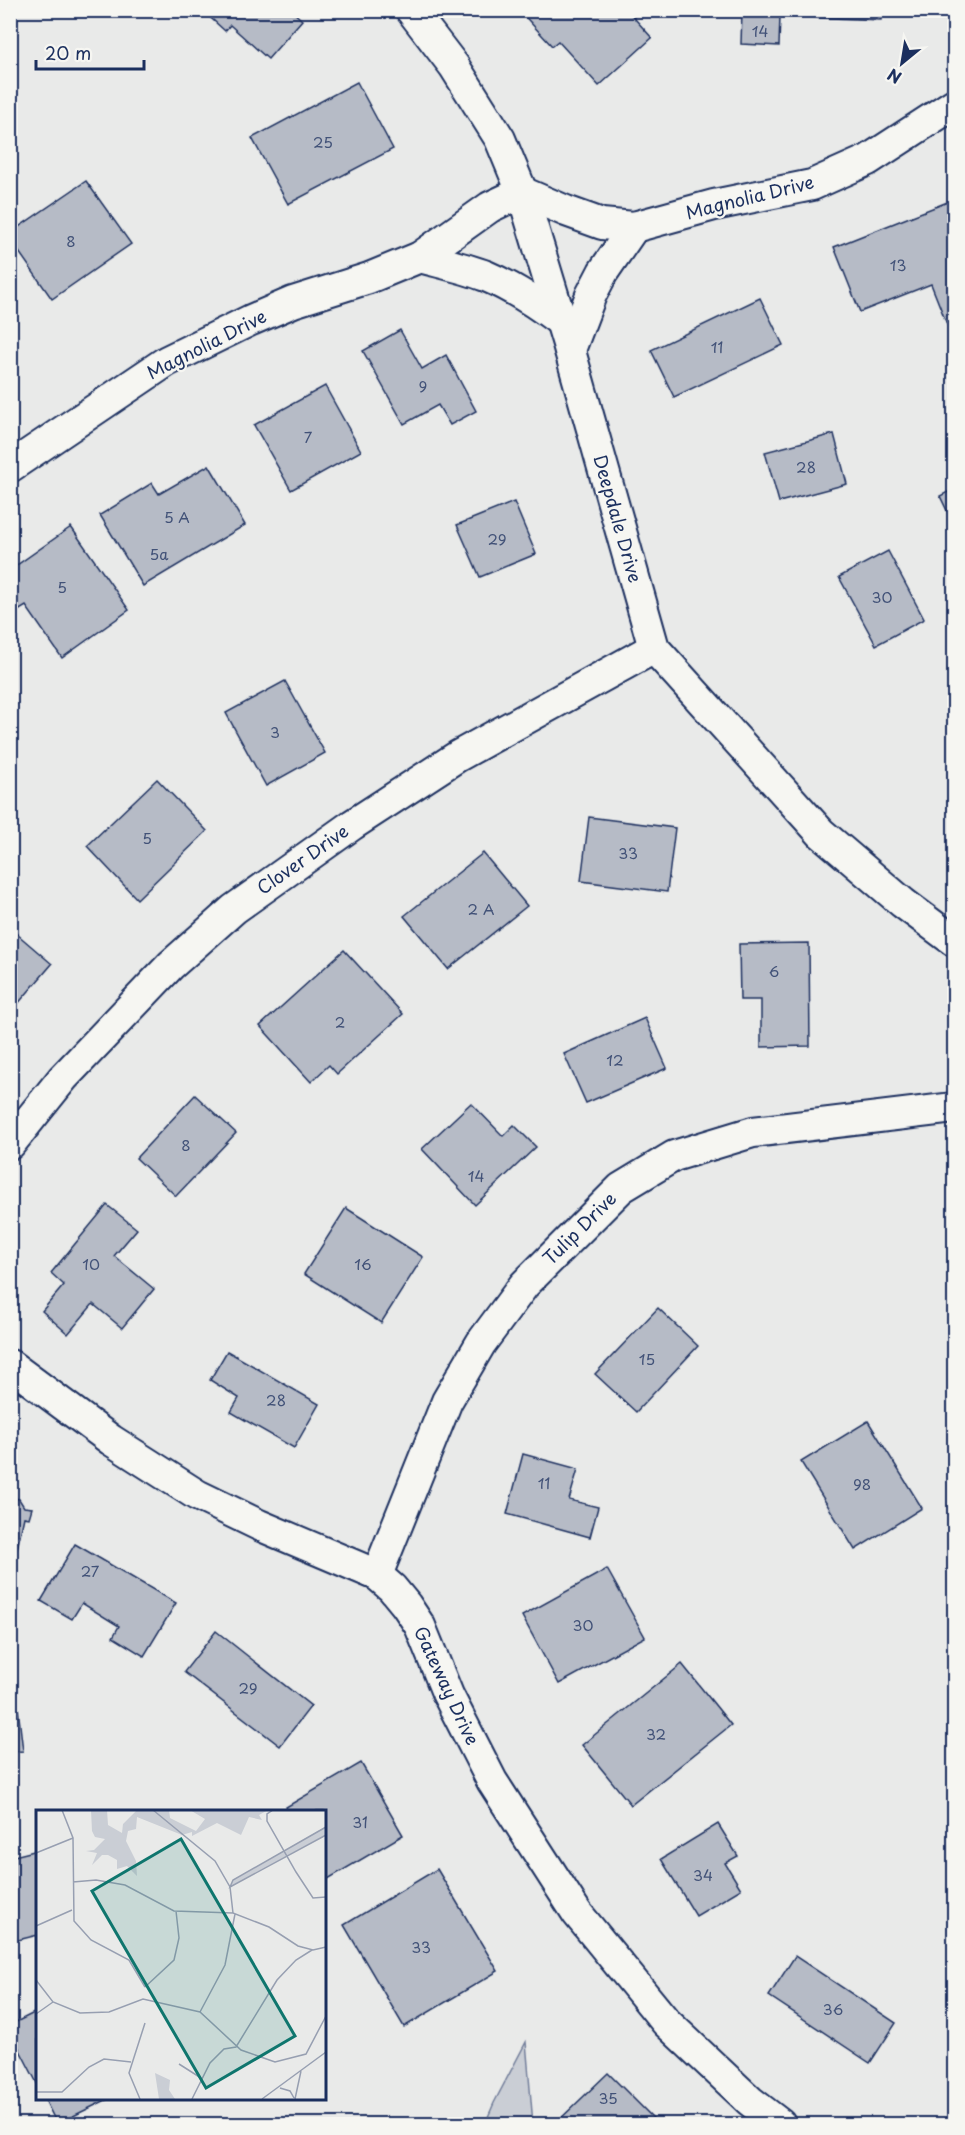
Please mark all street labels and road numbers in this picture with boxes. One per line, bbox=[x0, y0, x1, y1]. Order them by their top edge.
street label: Magnolia Drive bbox=[683, 168, 817, 226]
street label: Magnolia Drive bbox=[142, 302, 271, 385]
street label: Deepdale Drive bbox=[587, 452, 650, 586]
street label: Clover Drive bbox=[251, 817, 354, 900]
street label: Tulip Drive bbox=[536, 1185, 622, 1271]
street label: Gateway Drive bbox=[408, 1621, 487, 1749]

